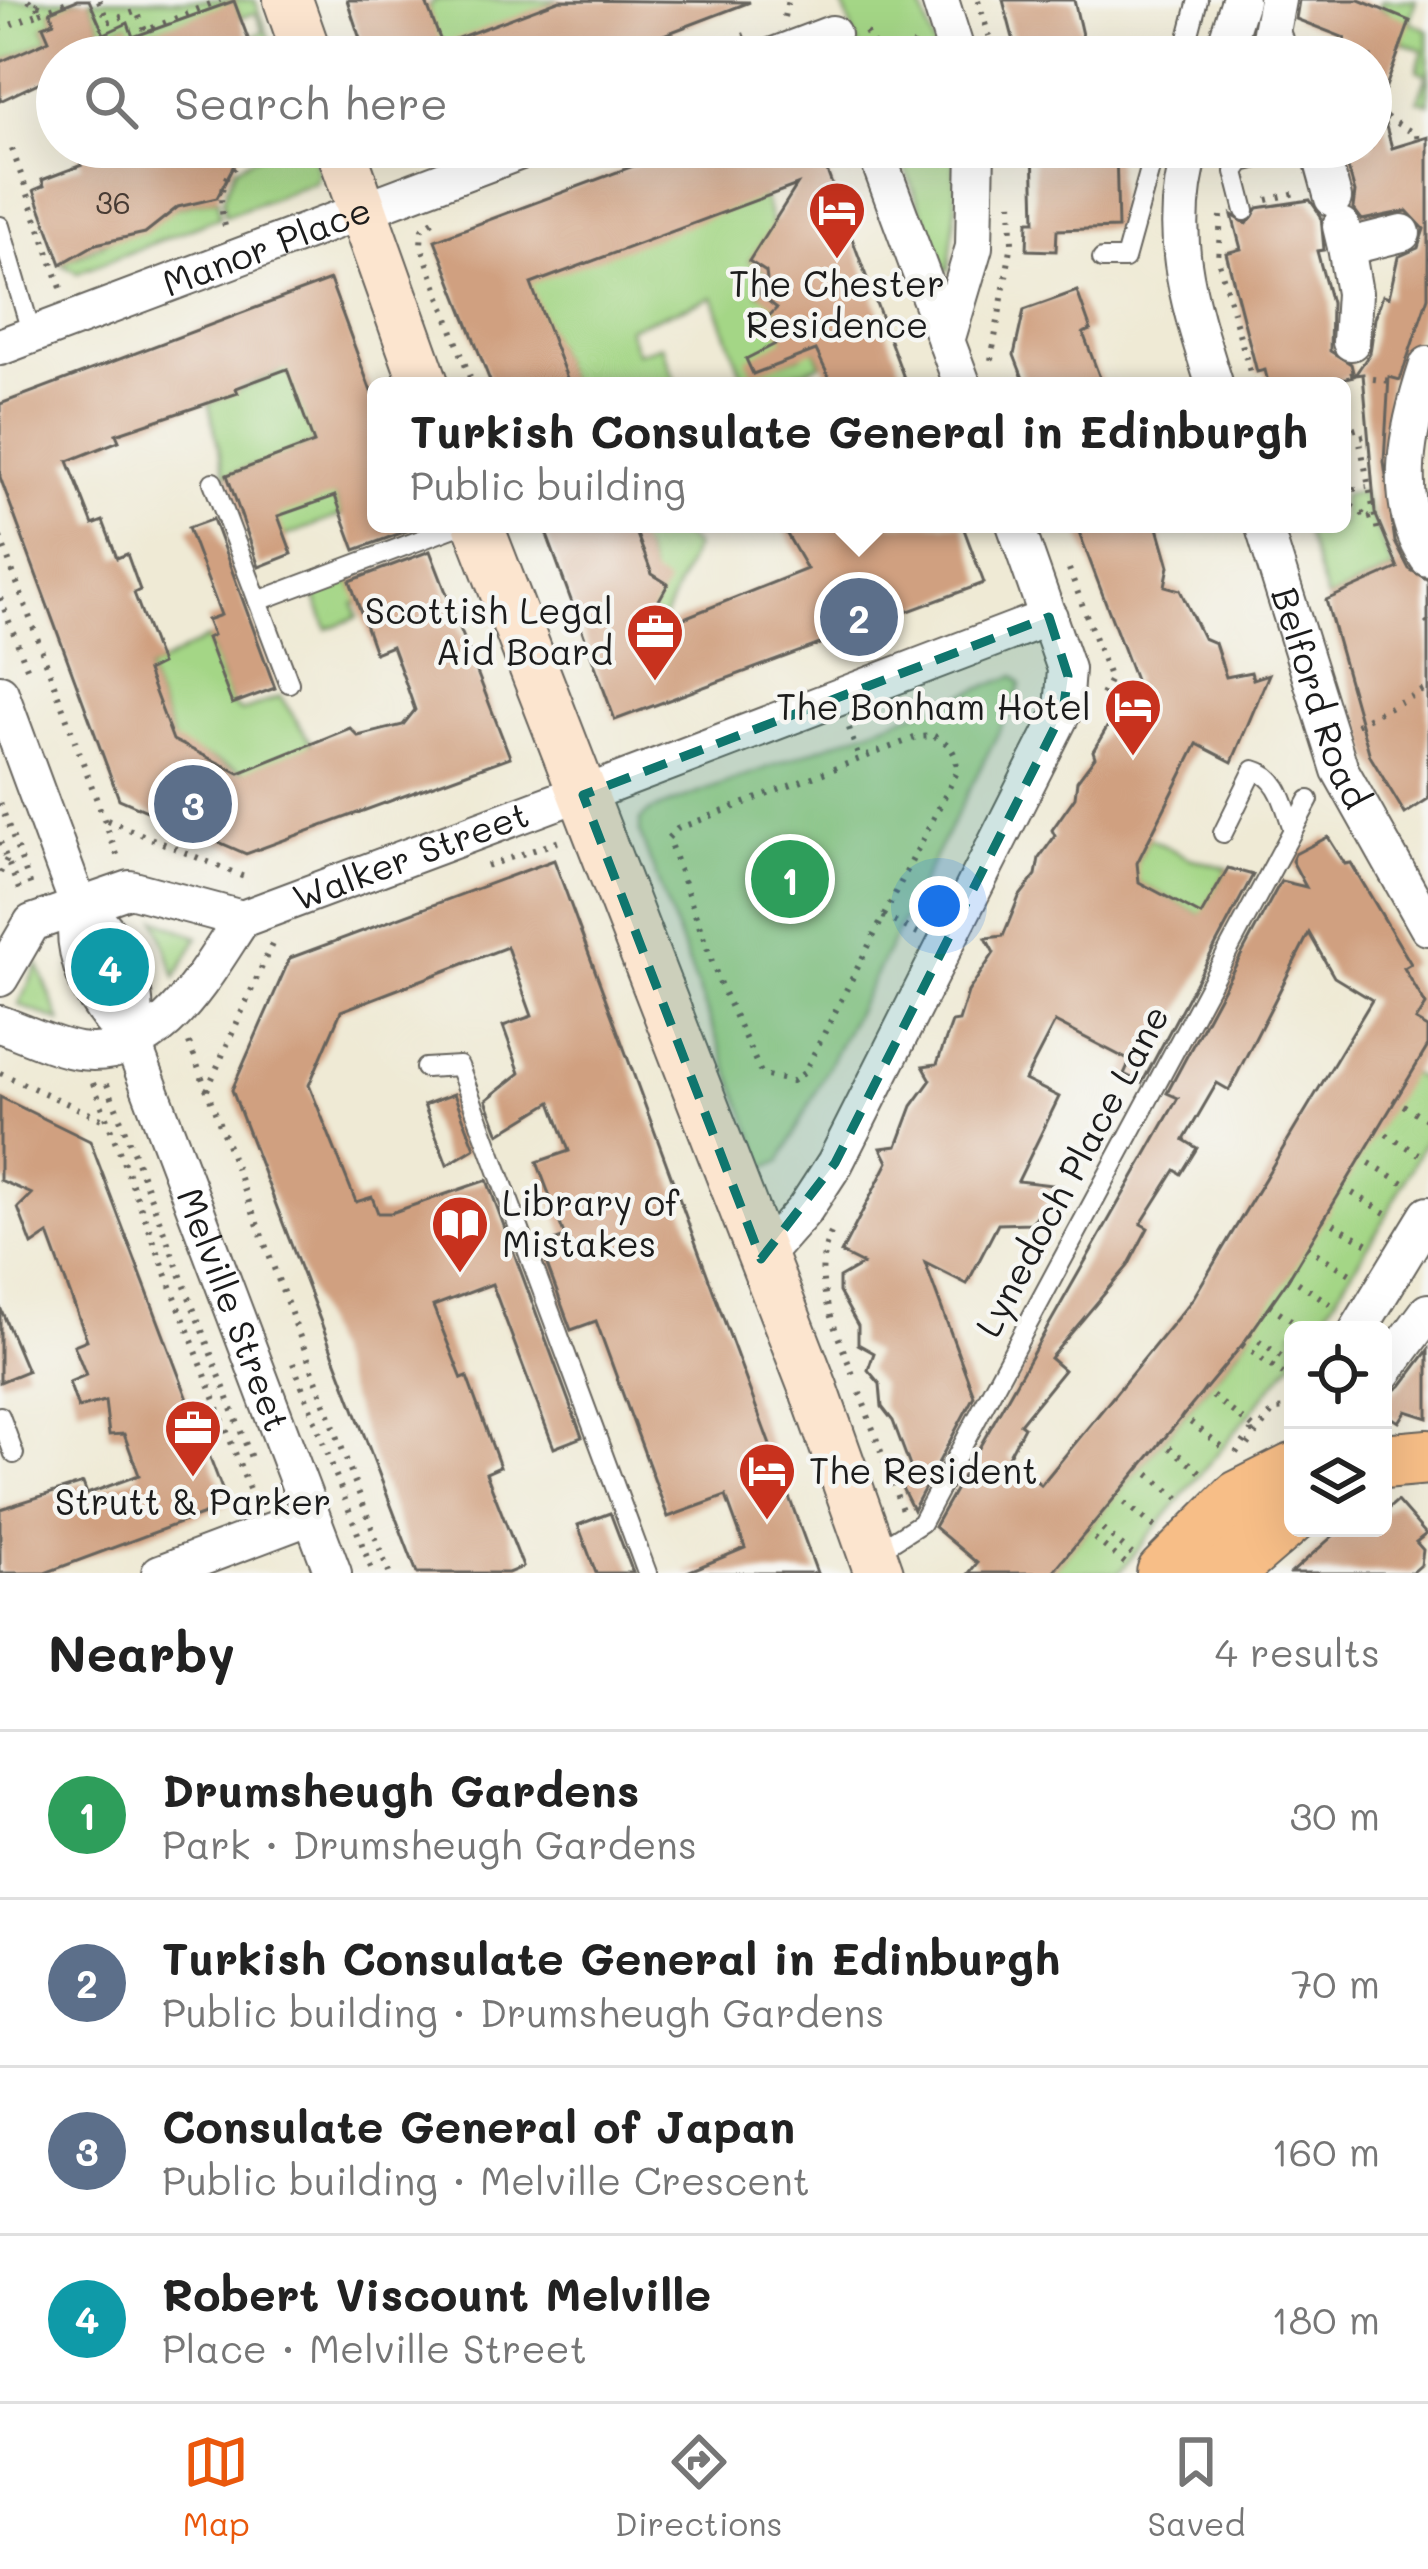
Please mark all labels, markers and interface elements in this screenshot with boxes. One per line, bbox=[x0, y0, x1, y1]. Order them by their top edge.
search box bbox=[36, 36, 1392, 168]
icon: search bbox=[78, 69, 144, 135]
text: Search here bbox=[174, 73, 448, 131]
hotel icon: The Chester Residence bbox=[806, 179, 868, 261]
house number: 36 bbox=[95, 182, 131, 222]
street label: Manor Place bbox=[155, 185, 377, 306]
place label: The Chester Residence bbox=[729, 259, 945, 347]
popup bbox=[367, 377, 1351, 533]
text: Turkish Consulate General in Edinburgh bbox=[410, 401, 1308, 459]
text: Public building bbox=[410, 459, 686, 510]
pin: 2 bbox=[820, 572, 898, 662]
street label: Belford Road bbox=[1262, 581, 1382, 816]
place label: Scottish Legal Aid Board bbox=[365, 586, 613, 674]
office icon: Scottish Legal Aid Board bbox=[624, 601, 686, 683]
hotel icon: The Bonham Hotel bbox=[1102, 676, 1164, 758]
place label: The Bonham Hotel bbox=[776, 682, 1091, 729]
pin: 3 bbox=[154, 759, 232, 849]
street label: Walker Street bbox=[285, 789, 535, 920]
pin: 1 bbox=[751, 834, 829, 924]
your location bbox=[909, 876, 969, 936]
pin: 4 bbox=[71, 922, 149, 1012]
street label: Lynedoch Place Lane bbox=[963, 996, 1179, 1345]
place label: Library of Mistakes bbox=[502, 1178, 680, 1266]
street label: Melville Street bbox=[168, 1181, 302, 1438]
library icon: Library of Mistakes bbox=[429, 1193, 491, 1275]
map controls bbox=[1284, 1321, 1392, 1537]
button: locate bbox=[1284, 1321, 1392, 1429]
office icon: Strutt & Parker bbox=[162, 1397, 224, 1479]
button: layers bbox=[1284, 1429, 1392, 1537]
hotel icon: The Resident bbox=[736, 1440, 798, 1522]
place label: The Resident bbox=[809, 1446, 1038, 1493]
place label: Strutt & Parker bbox=[55, 1477, 331, 1524]
text: Nearby bbox=[48, 1618, 235, 1685]
text: 4 results bbox=[1215, 1626, 1380, 1677]
text: Drumsheugh Gardens bbox=[162, 1760, 639, 1818]
text: 1 bbox=[78, 1789, 96, 1840]
text: 30 m bbox=[1290, 1789, 1380, 1840]
text: Park · Drumsheugh Gardens bbox=[162, 1818, 697, 1869]
text: Turkish Consulate General in Edinburgh bbox=[162, 1928, 1060, 1986]
text: 2 bbox=[76, 1957, 98, 2008]
text: 70 m bbox=[1291, 1957, 1380, 2008]
text: Public building · Drumsheugh Gardens bbox=[162, 1986, 884, 2037]
text: Consulate General of Japan bbox=[162, 2096, 795, 2154]
text: 3 bbox=[75, 2125, 99, 2176]
text: 160 m bbox=[1271, 2125, 1380, 2176]
text: Public building · Melville Crescent bbox=[162, 2154, 810, 2205]
text: Robert Viscount Melville bbox=[162, 2264, 711, 2322]
text: 4 bbox=[75, 2293, 99, 2344]
text: 180 m bbox=[1271, 2293, 1380, 2344]
text: Place · Melville Street bbox=[162, 2322, 587, 2373]
tab: Map bbox=[183, 2429, 250, 2544]
tab: Directions bbox=[615, 2429, 782, 2544]
tab: Saved bbox=[1148, 2429, 1245, 2544]

